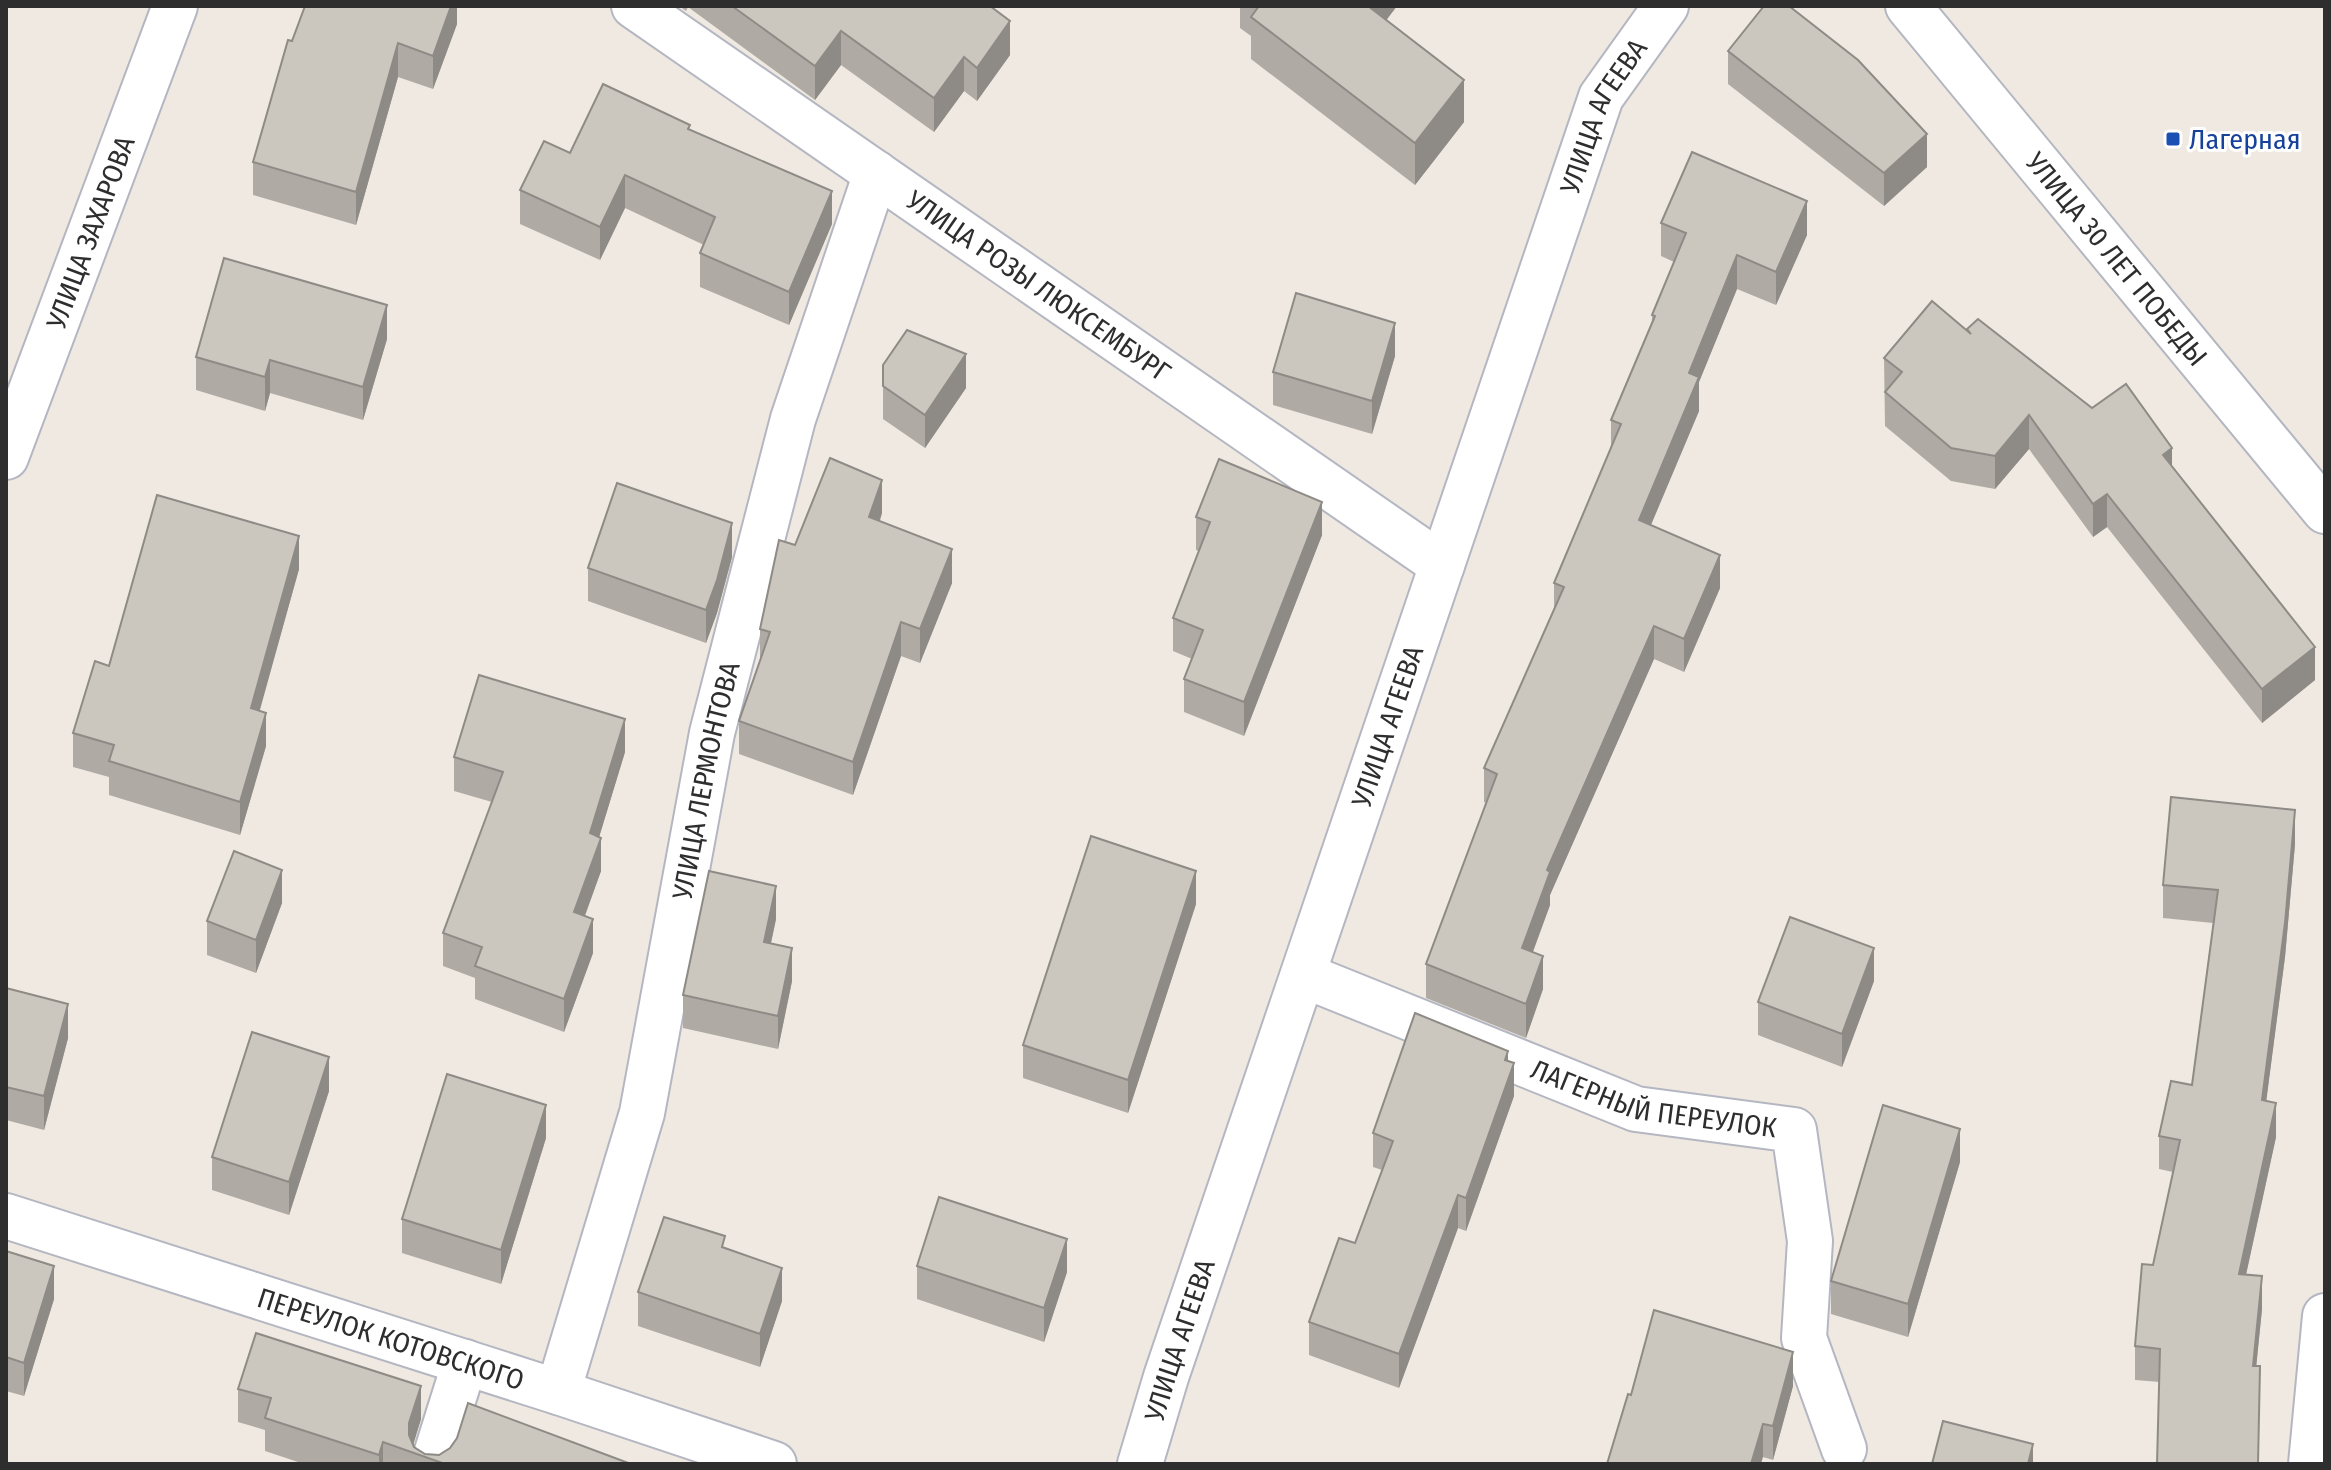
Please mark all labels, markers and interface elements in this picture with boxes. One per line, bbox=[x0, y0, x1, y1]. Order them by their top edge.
street label: УЛИЦА АГЕЕВА bbox=[1553, 32, 1654, 199]
place label: Лагерная bbox=[2189, 123, 2301, 156]
marker: Лагерная bbox=[2164, 130, 2182, 148]
street label: УЛИЦА ЗАХАРОВА bbox=[39, 131, 142, 334]
street label: УЛИЦА 30 ЛЕТ ПОБЕДЫ bbox=[2018, 145, 2214, 372]
street label: УЛИЦА РОЗЫ ЛЮКСЕМБУРГ bbox=[899, 183, 1177, 389]
street label: УЛИЦА АГЕЕВА bbox=[1345, 641, 1430, 813]
street label: УЛИЦА ЛЕРМОНТОВА bbox=[666, 658, 747, 903]
street label: ЛАГЕРНЫЙ ПЕРЕУЛОК bbox=[1526, 1053, 1779, 1145]
street label: УЛИЦА АГЕЕВА bbox=[1137, 1255, 1222, 1426]
street label: ПЕРЕУЛОК КОТОВСКОГО bbox=[253, 1281, 528, 1397]

